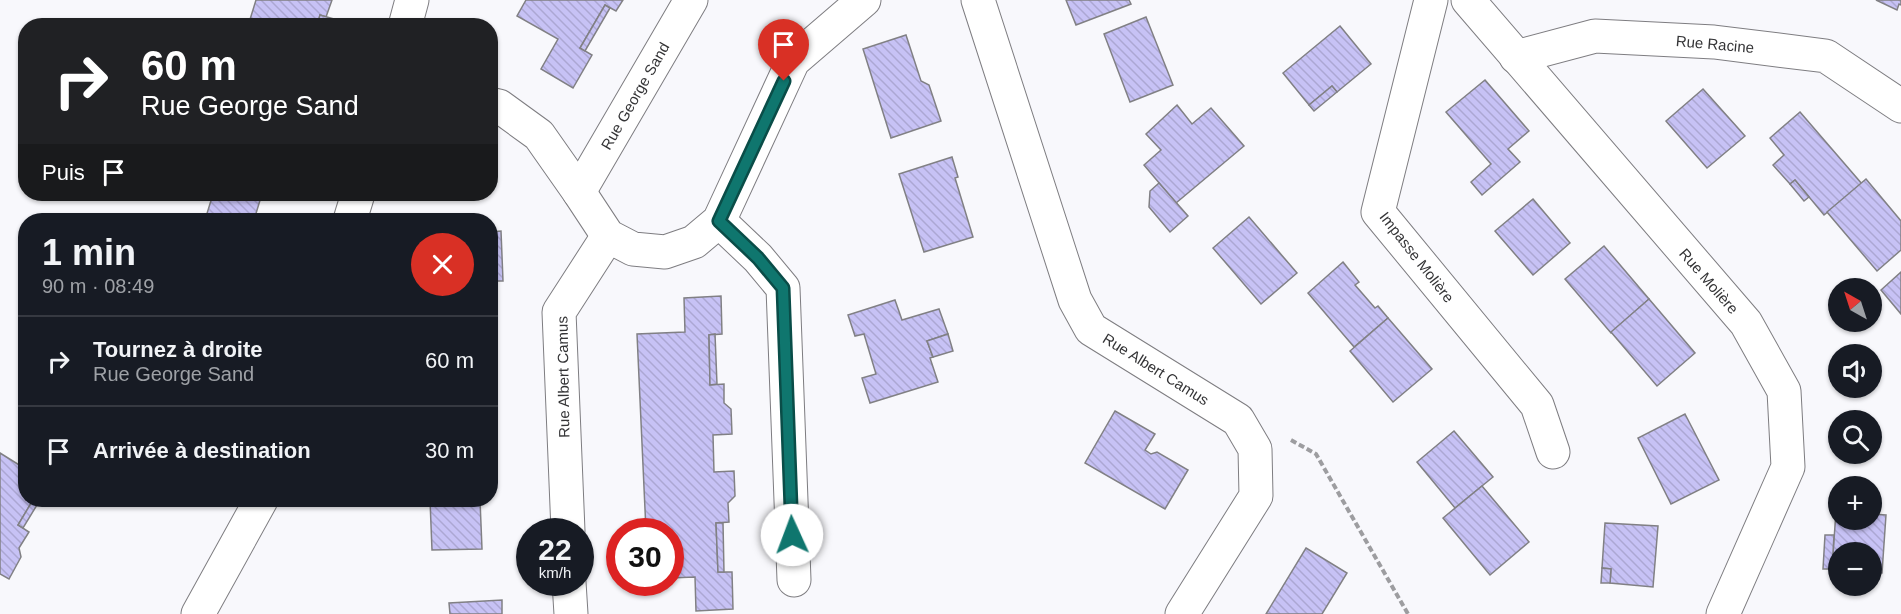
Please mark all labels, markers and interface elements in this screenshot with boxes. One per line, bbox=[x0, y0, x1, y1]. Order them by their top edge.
pin bbox=[758, 19, 809, 81]
icon: arrive bbox=[767, 28, 800, 61]
street label: Rue Racine bbox=[1675, 32, 1755, 56]
street label: Rue George Sand bbox=[597, 39, 673, 153]
icon: right bbox=[42, 42, 120, 120]
text: 60 m bbox=[141, 42, 237, 89]
text: Rue George Sand bbox=[141, 91, 359, 121]
icon: arrive bbox=[97, 156, 130, 189]
text: Puis bbox=[42, 160, 85, 185]
street label: Impasse Molière bbox=[1376, 208, 1458, 306]
text: 1 min bbox=[42, 232, 136, 273]
button: close bbox=[411, 233, 474, 296]
street label: Rue Molière bbox=[1676, 245, 1742, 317]
text: 90 m · 08:49 bbox=[42, 275, 154, 297]
north arrow bbox=[1828, 278, 1882, 332]
map controls bbox=[1828, 278, 1882, 596]
street label: Rue Albert Camus bbox=[553, 316, 573, 438]
street label: Rue Albert Camus bbox=[1100, 330, 1212, 408]
text: Tournez à droite bbox=[93, 337, 263, 362]
button: sound bbox=[1828, 344, 1882, 398]
icon: right bbox=[42, 345, 75, 378]
text: 60 m bbox=[425, 348, 474, 373]
text: Rue George Sand bbox=[93, 363, 254, 385]
button: search bbox=[1828, 410, 1882, 464]
icon: arrive bbox=[42, 435, 75, 468]
text: Arrivée à destination bbox=[93, 438, 311, 463]
text: 30 m bbox=[425, 438, 474, 463]
button: + bbox=[1828, 476, 1882, 530]
position arrow bbox=[760, 503, 824, 567]
speed limit sign: 30 bbox=[606, 518, 684, 596]
text: 22 bbox=[538, 533, 572, 566]
button: − bbox=[1828, 542, 1882, 596]
text: km/h bbox=[539, 564, 571, 581]

